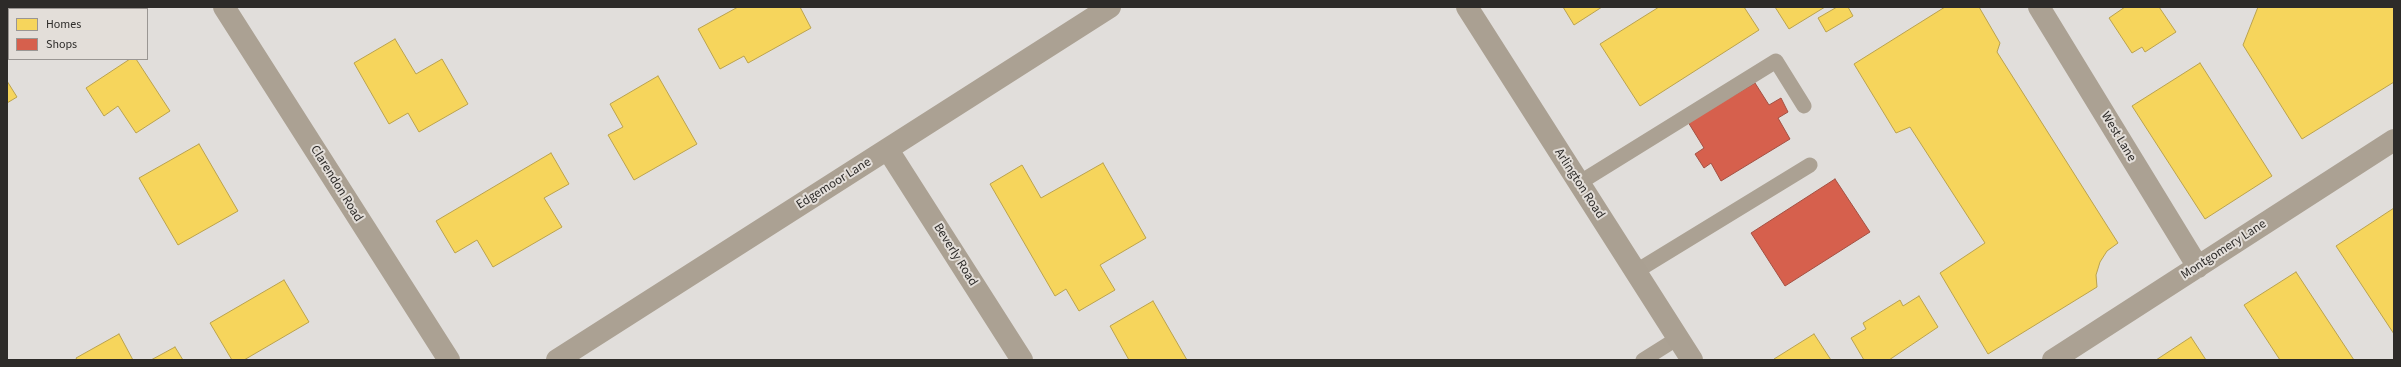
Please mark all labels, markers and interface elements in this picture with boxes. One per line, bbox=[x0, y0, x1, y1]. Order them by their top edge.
legend bbox=[8, 8, 148, 60]
text: Homes bbox=[46, 16, 81, 33]
text: Shops bbox=[46, 36, 77, 53]
street label: West Lane bbox=[2097, 109, 2139, 165]
street label: Clarendon Road bbox=[306, 143, 366, 225]
street label: Arlington Road bbox=[1551, 146, 1607, 222]
street label: Edgemoor Lane bbox=[794, 155, 874, 213]
street label: Montgomery Lane bbox=[2178, 217, 2270, 283]
street label: Beverly Road bbox=[930, 221, 980, 289]

